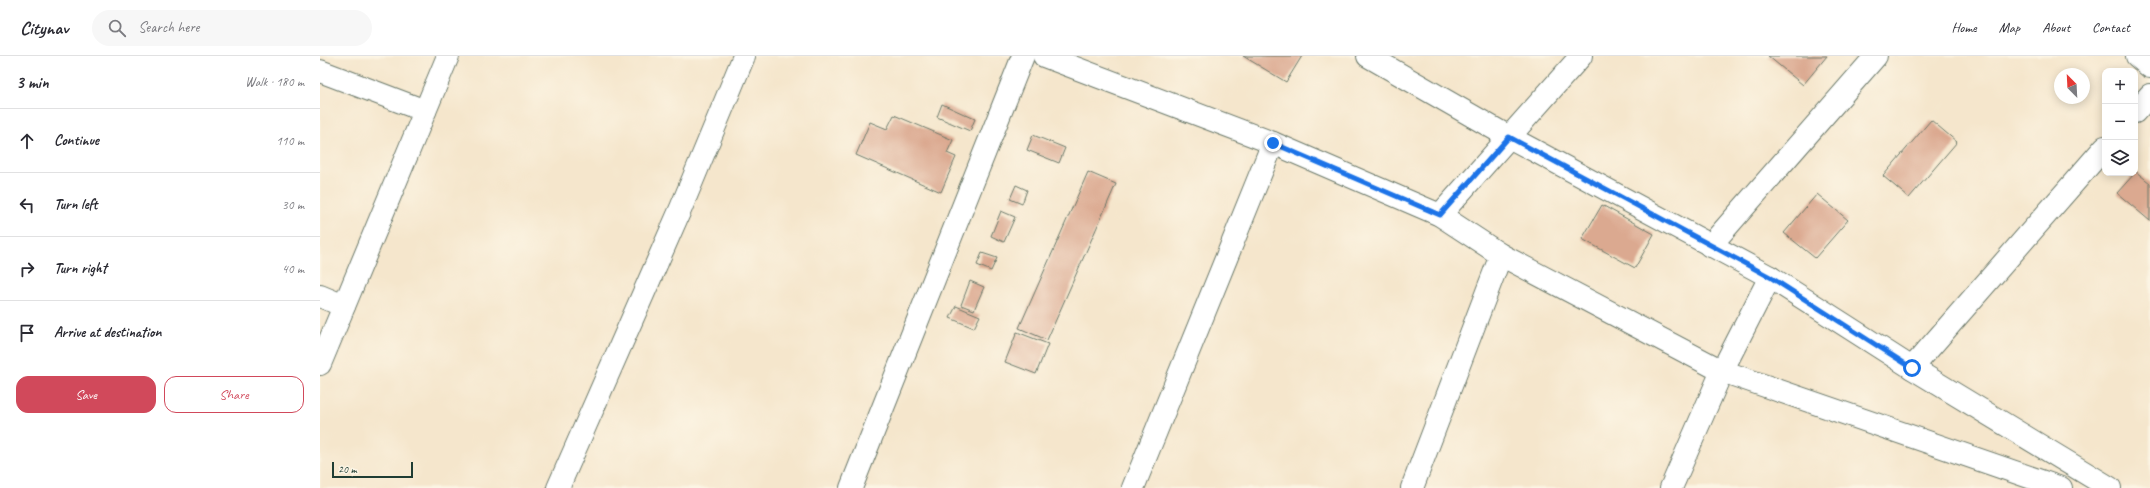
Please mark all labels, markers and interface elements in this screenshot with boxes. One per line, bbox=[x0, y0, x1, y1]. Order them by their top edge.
search box bbox=[92, 10, 372, 46]
text: Citynav bbox=[20, 16, 68, 40]
icon: search bbox=[106, 17, 128, 39]
text: Search here bbox=[138, 18, 199, 37]
text: Home bbox=[1951, 19, 1977, 36]
text: Map bbox=[1999, 19, 2020, 36]
text: About bbox=[2042, 19, 2070, 36]
text: Contact bbox=[2092, 19, 2130, 36]
north arrow bbox=[2054, 68, 2090, 104]
map controls bbox=[2102, 68, 2138, 176]
button: + bbox=[2102, 68, 2138, 104]
text: 3 min bbox=[16, 72, 49, 93]
text: Walk · 180 m bbox=[245, 74, 304, 90]
button: − bbox=[2102, 104, 2138, 140]
icon: ahead bbox=[16, 130, 38, 152]
text: Continue bbox=[54, 131, 99, 150]
text: 110 m bbox=[276, 133, 304, 149]
route end bbox=[1264, 134, 1282, 152]
button: layers bbox=[2102, 140, 2138, 176]
icon: left bbox=[16, 194, 38, 216]
text: Turn left bbox=[54, 195, 97, 214]
text: 30 m bbox=[282, 197, 304, 213]
icon: right bbox=[16, 258, 38, 280]
text: Turn right bbox=[54, 259, 107, 278]
text: 40 m bbox=[282, 261, 304, 277]
icon: arrive bbox=[16, 322, 38, 344]
text: Arrive at destination bbox=[54, 323, 161, 342]
route start bbox=[1903, 359, 1921, 377]
button: Save bbox=[16, 376, 156, 413]
button: Share bbox=[164, 376, 304, 413]
scale bar bbox=[332, 460, 413, 479]
text: 20 m bbox=[338, 462, 357, 476]

